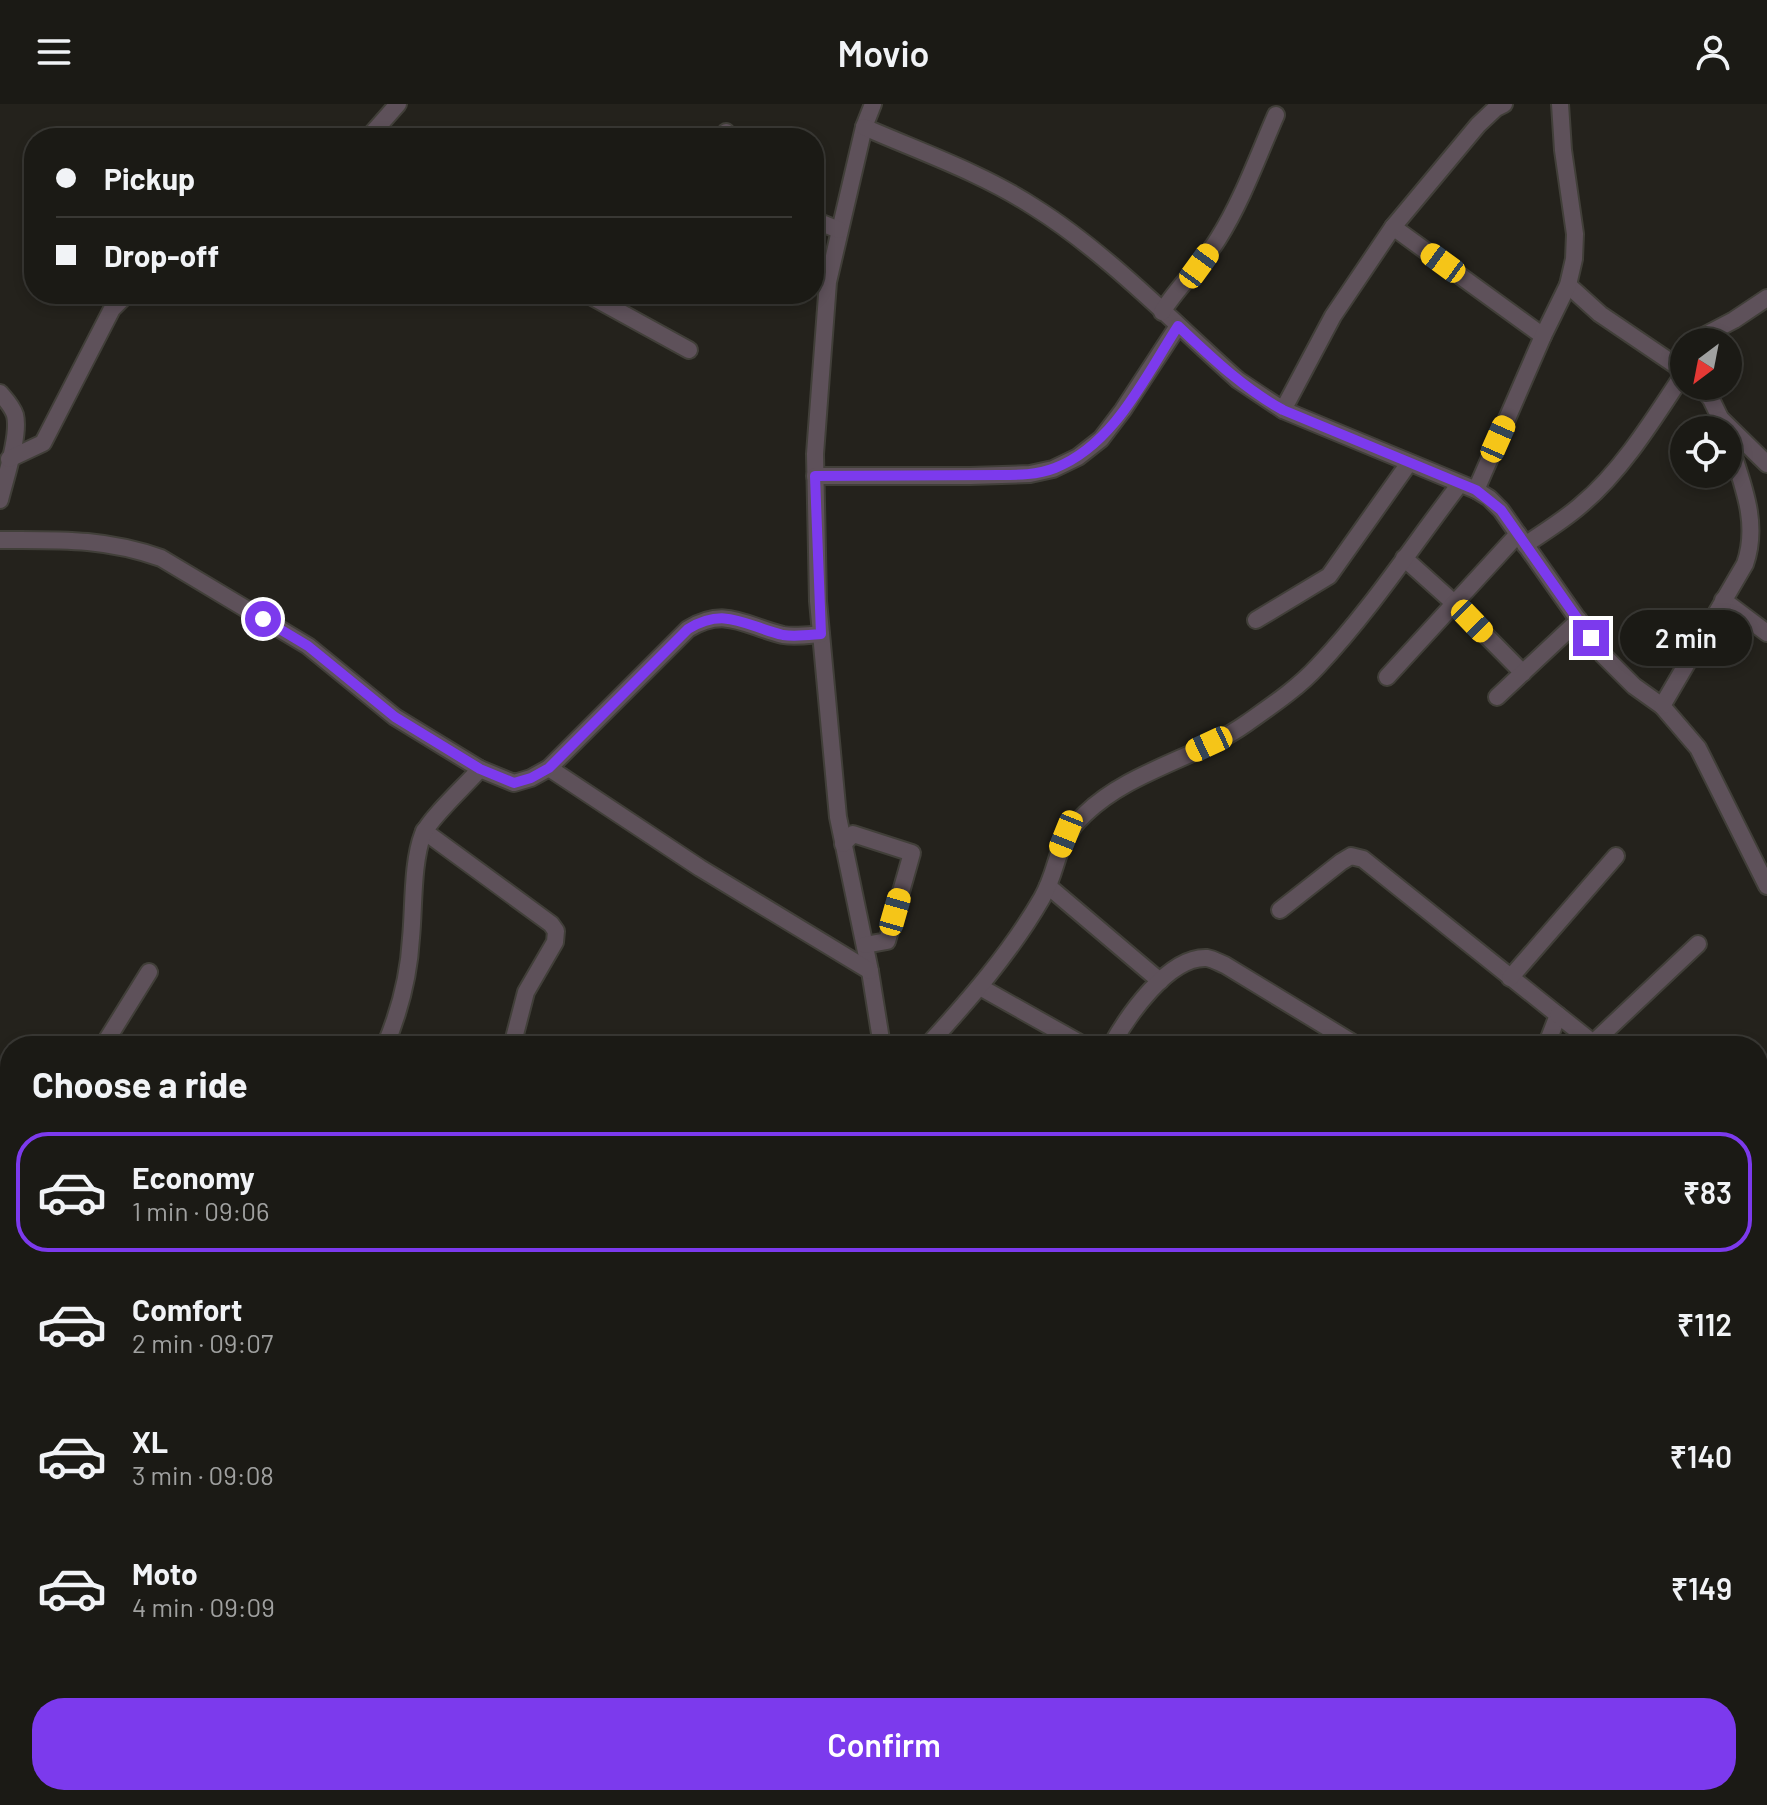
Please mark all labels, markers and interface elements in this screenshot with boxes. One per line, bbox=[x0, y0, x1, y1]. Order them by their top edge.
icon: menu bbox=[32, 30, 76, 74]
icon: person bbox=[1691, 30, 1735, 74]
text: Movio bbox=[837, 31, 930, 74]
text: Pickup bbox=[104, 160, 195, 196]
text: Drop-off bbox=[104, 237, 219, 273]
car bbox=[1417, 239, 1469, 287]
car bbox=[1175, 240, 1223, 292]
north arrow bbox=[1670, 328, 1742, 400]
map controls bbox=[1670, 328, 1742, 488]
car bbox=[1477, 412, 1519, 466]
button: locate bbox=[1670, 416, 1742, 488]
car bbox=[1447, 595, 1497, 647]
route start bbox=[245, 601, 281, 637]
callout: 2 min bbox=[1619, 610, 1751, 666]
route end bbox=[1573, 620, 1609, 656]
text: 2 min bbox=[1655, 622, 1717, 653]
car bbox=[1182, 723, 1236, 765]
car bbox=[1046, 807, 1086, 861]
car bbox=[877, 886, 913, 938]
text: Choose a ride bbox=[32, 1062, 248, 1105]
icon: car bbox=[36, 1156, 108, 1228]
text: Economy bbox=[132, 1159, 255, 1195]
text: ₹83 bbox=[1683, 1174, 1732, 1210]
text: 1 min · 09:06 bbox=[132, 1195, 269, 1226]
icon: car bbox=[36, 1288, 108, 1360]
text: Comfort bbox=[132, 1291, 242, 1327]
text: ₹112 bbox=[1677, 1306, 1732, 1342]
text: 2 min · 09:07 bbox=[132, 1327, 273, 1358]
icon: car bbox=[36, 1420, 108, 1492]
text: XL bbox=[132, 1423, 168, 1459]
text: ₹140 bbox=[1670, 1438, 1732, 1474]
text: 3 min · 09:08 bbox=[132, 1459, 274, 1490]
icon: car bbox=[36, 1552, 108, 1624]
text: Moto bbox=[132, 1555, 198, 1591]
text: ₹149 bbox=[1671, 1570, 1732, 1606]
text: 4 min · 09:09 bbox=[132, 1591, 275, 1622]
button: Confirm bbox=[32, 1698, 1736, 1790]

